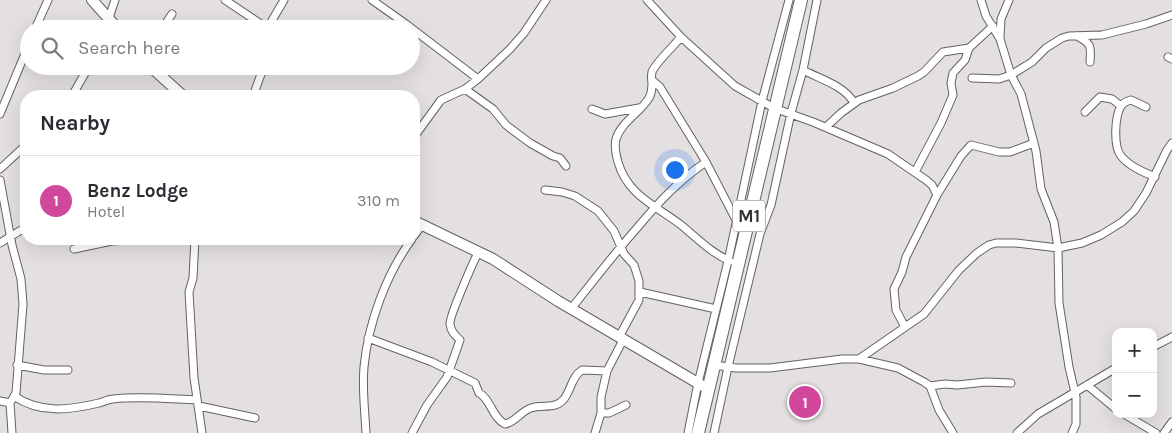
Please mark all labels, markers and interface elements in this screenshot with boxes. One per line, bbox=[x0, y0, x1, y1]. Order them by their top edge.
search box bbox=[20, 20, 420, 75]
icon: search bbox=[38, 34, 66, 62]
text: Search here bbox=[78, 37, 180, 59]
text: Nearby bbox=[40, 111, 110, 135]
your location bbox=[662, 157, 688, 183]
text: Benz Lodge bbox=[87, 180, 188, 202]
text: 1 bbox=[53, 191, 59, 210]
text: 310 m bbox=[357, 191, 400, 210]
road number: M1 bbox=[733, 200, 765, 232]
text: Hotel bbox=[87, 202, 125, 221]
map controls bbox=[1112, 328, 1157, 418]
button: + bbox=[1112, 328, 1157, 373]
button: − bbox=[1112, 373, 1157, 418]
pin: 1 bbox=[789, 383, 821, 421]

